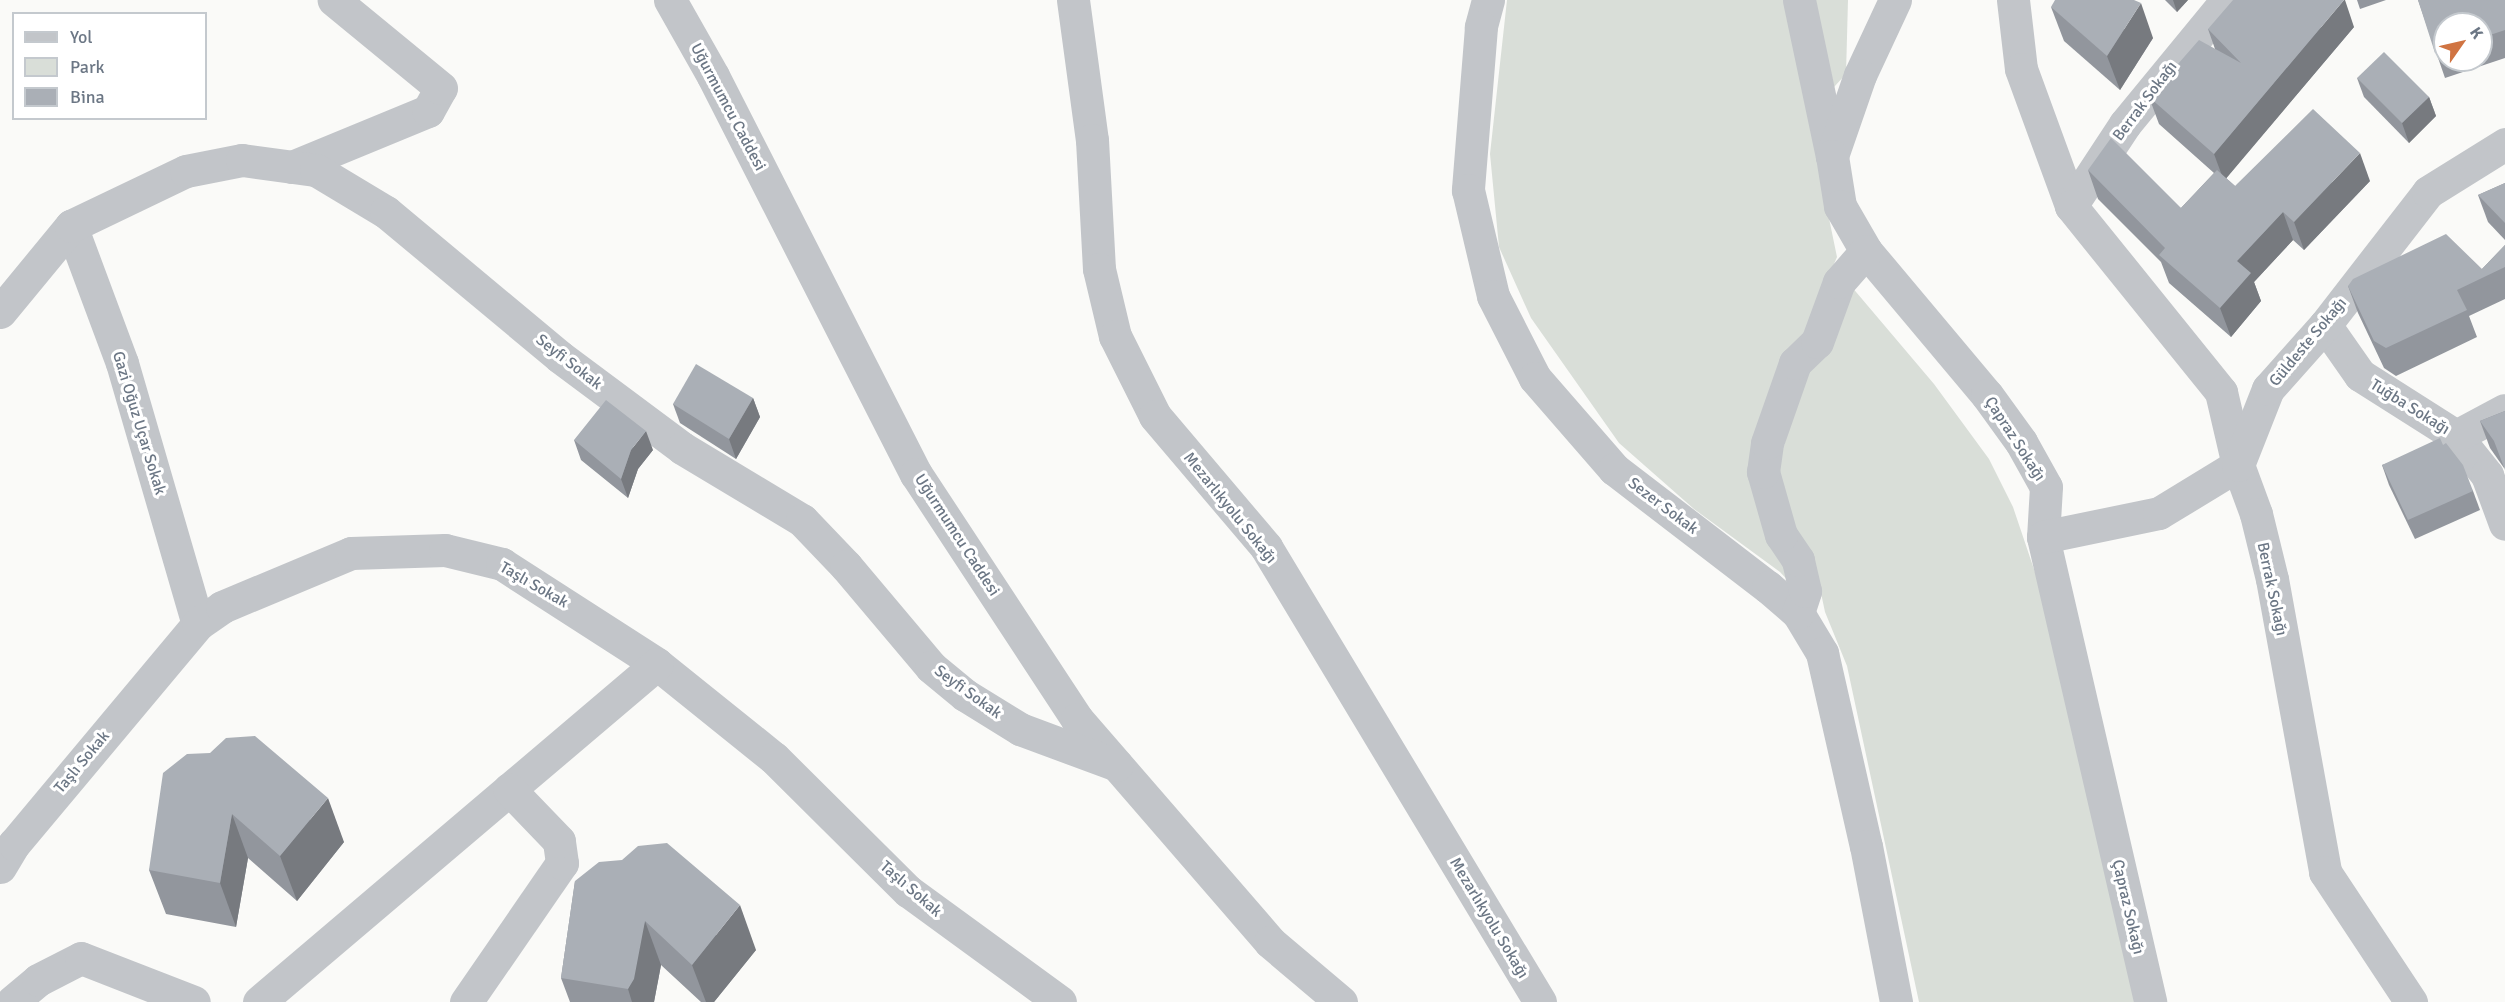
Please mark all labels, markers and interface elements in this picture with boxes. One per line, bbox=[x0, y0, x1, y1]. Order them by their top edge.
legend bbox=[12, 12, 207, 120]
north arrow bbox=[2433, 12, 2493, 72]
text: K bbox=[2465, 23, 2487, 43]
text: Yol bbox=[70, 26, 93, 48]
street label: Uğurmumcu Caddesi bbox=[686, 40, 770, 174]
text: Park bbox=[70, 56, 105, 78]
street label: Berrak Sokağı bbox=[2109, 57, 2181, 145]
text: Bina bbox=[70, 86, 105, 108]
street label: Güldeste Sokağı bbox=[2265, 294, 2351, 390]
street label: Seyfi Sokak bbox=[532, 330, 606, 394]
street label: Gazi Oğuz Uçar Sokak bbox=[108, 349, 170, 497]
street label: Tuğba Sokağı bbox=[2367, 375, 2453, 439]
street label: Çapraz Sokağı bbox=[1981, 393, 2049, 485]
street label: Mezarlıkyolu Sokağı bbox=[1179, 449, 1281, 567]
street label: Uğurmumcu Caddesi bbox=[910, 470, 1004, 600]
street label: Sezer Sokak bbox=[1624, 473, 1702, 539]
street label: Berrak Sokağı bbox=[2253, 541, 2291, 637]
street label: Taşlı Sokak bbox=[496, 558, 572, 612]
street label: Seyfi Sokak bbox=[931, 661, 1005, 723]
street label: Taşlı Sokak bbox=[50, 727, 114, 797]
street label: Mezarlıkyolu Sokağı bbox=[1445, 854, 1533, 982]
street label: Taşlı Sokak bbox=[876, 857, 946, 921]
street label: Çapraz Sokağı bbox=[2108, 858, 2148, 956]

